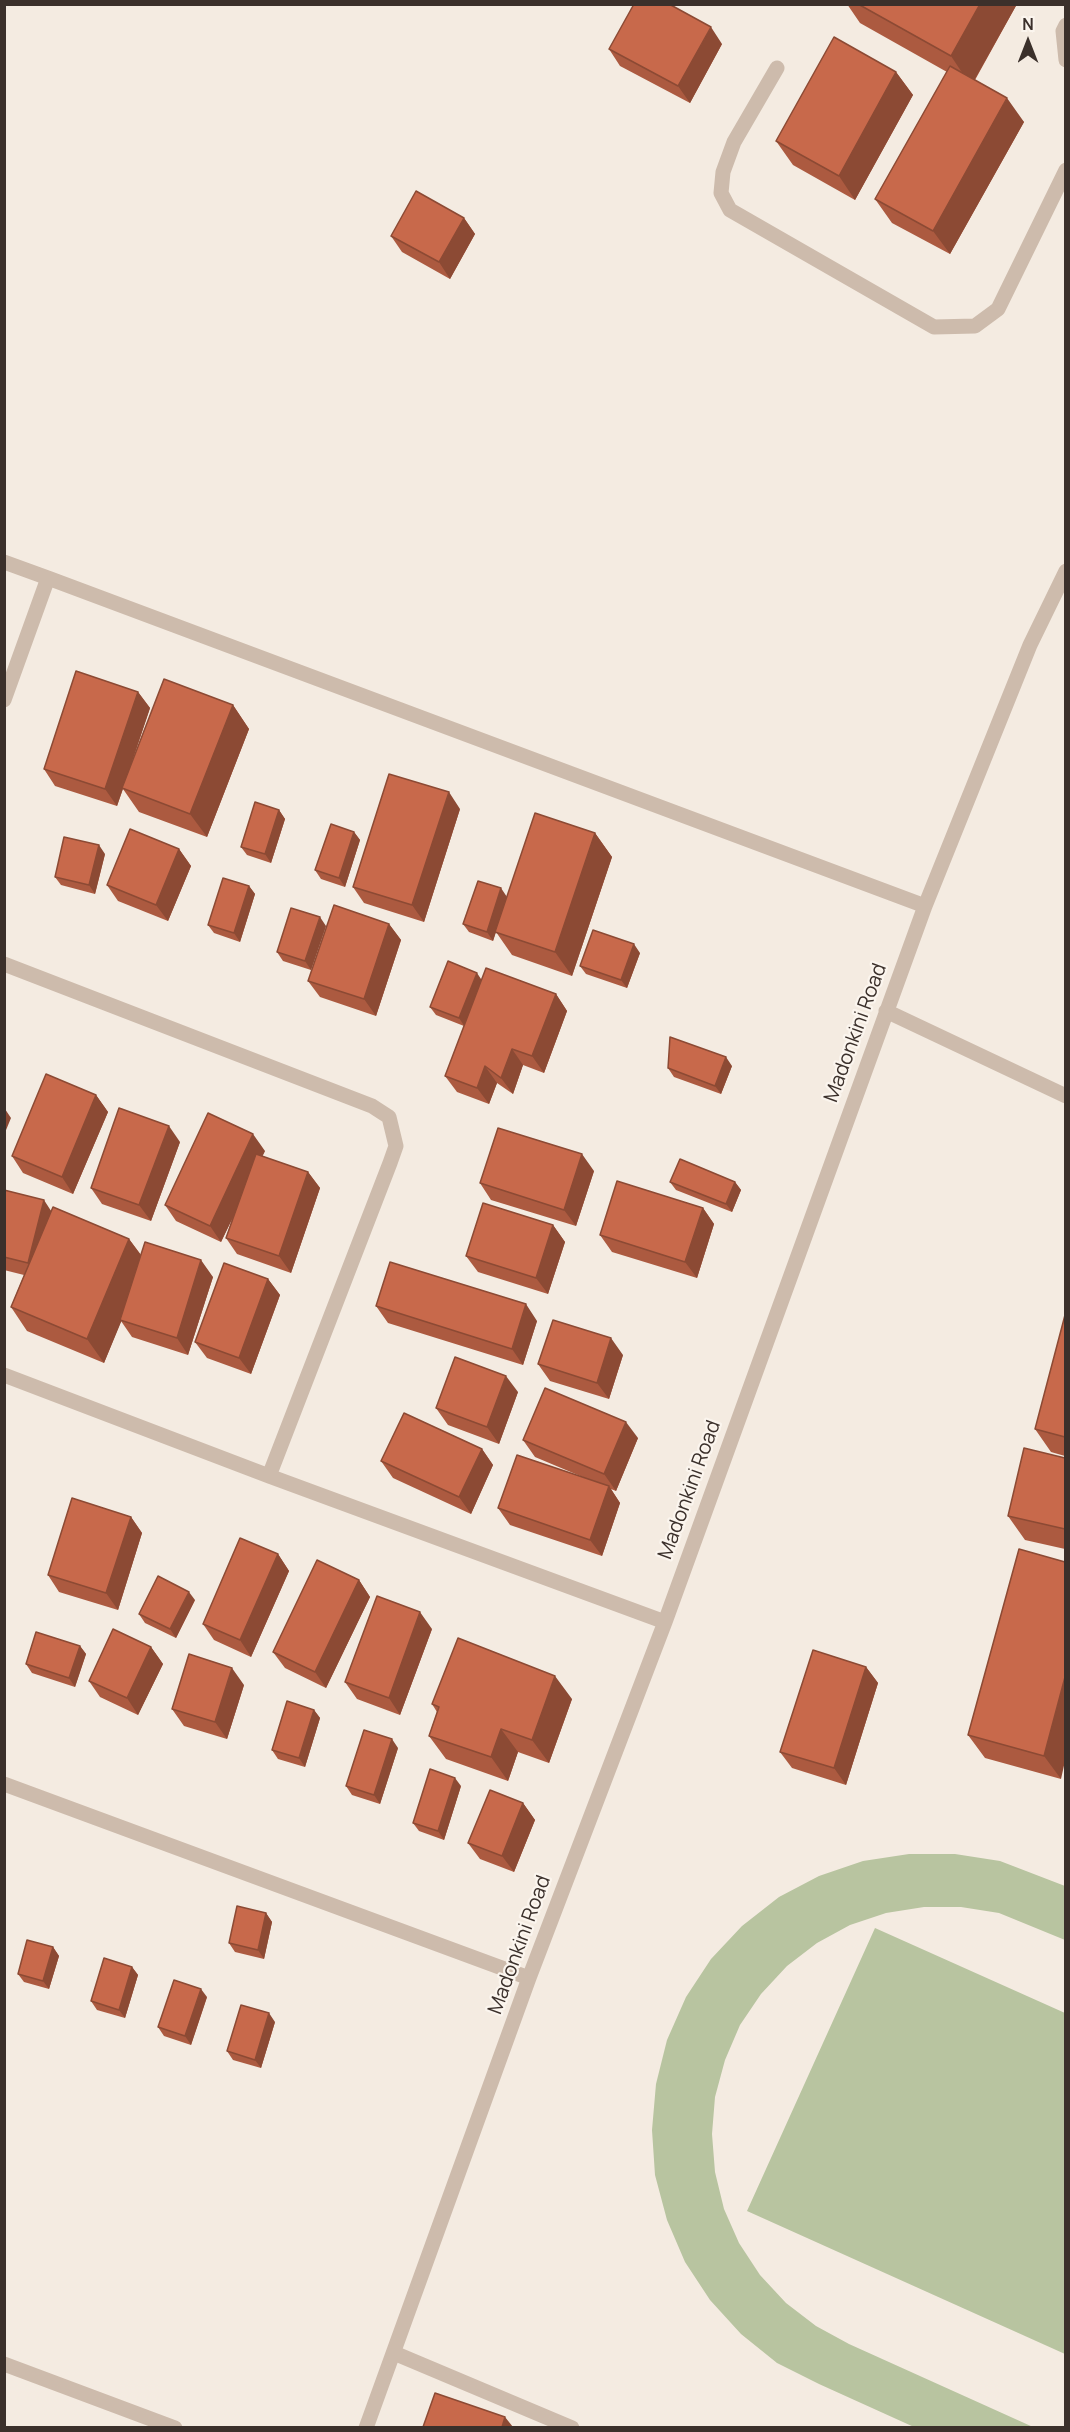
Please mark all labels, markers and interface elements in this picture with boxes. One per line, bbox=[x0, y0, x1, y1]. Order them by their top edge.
north arrow bbox=[998, 12, 1058, 72]
text: N bbox=[1022, 13, 1034, 35]
street label: Madonkini Road bbox=[820, 960, 892, 1106]
street label: Madonkini Road bbox=[654, 1417, 726, 1563]
street label: Madonkini Road bbox=[484, 1872, 556, 2018]

